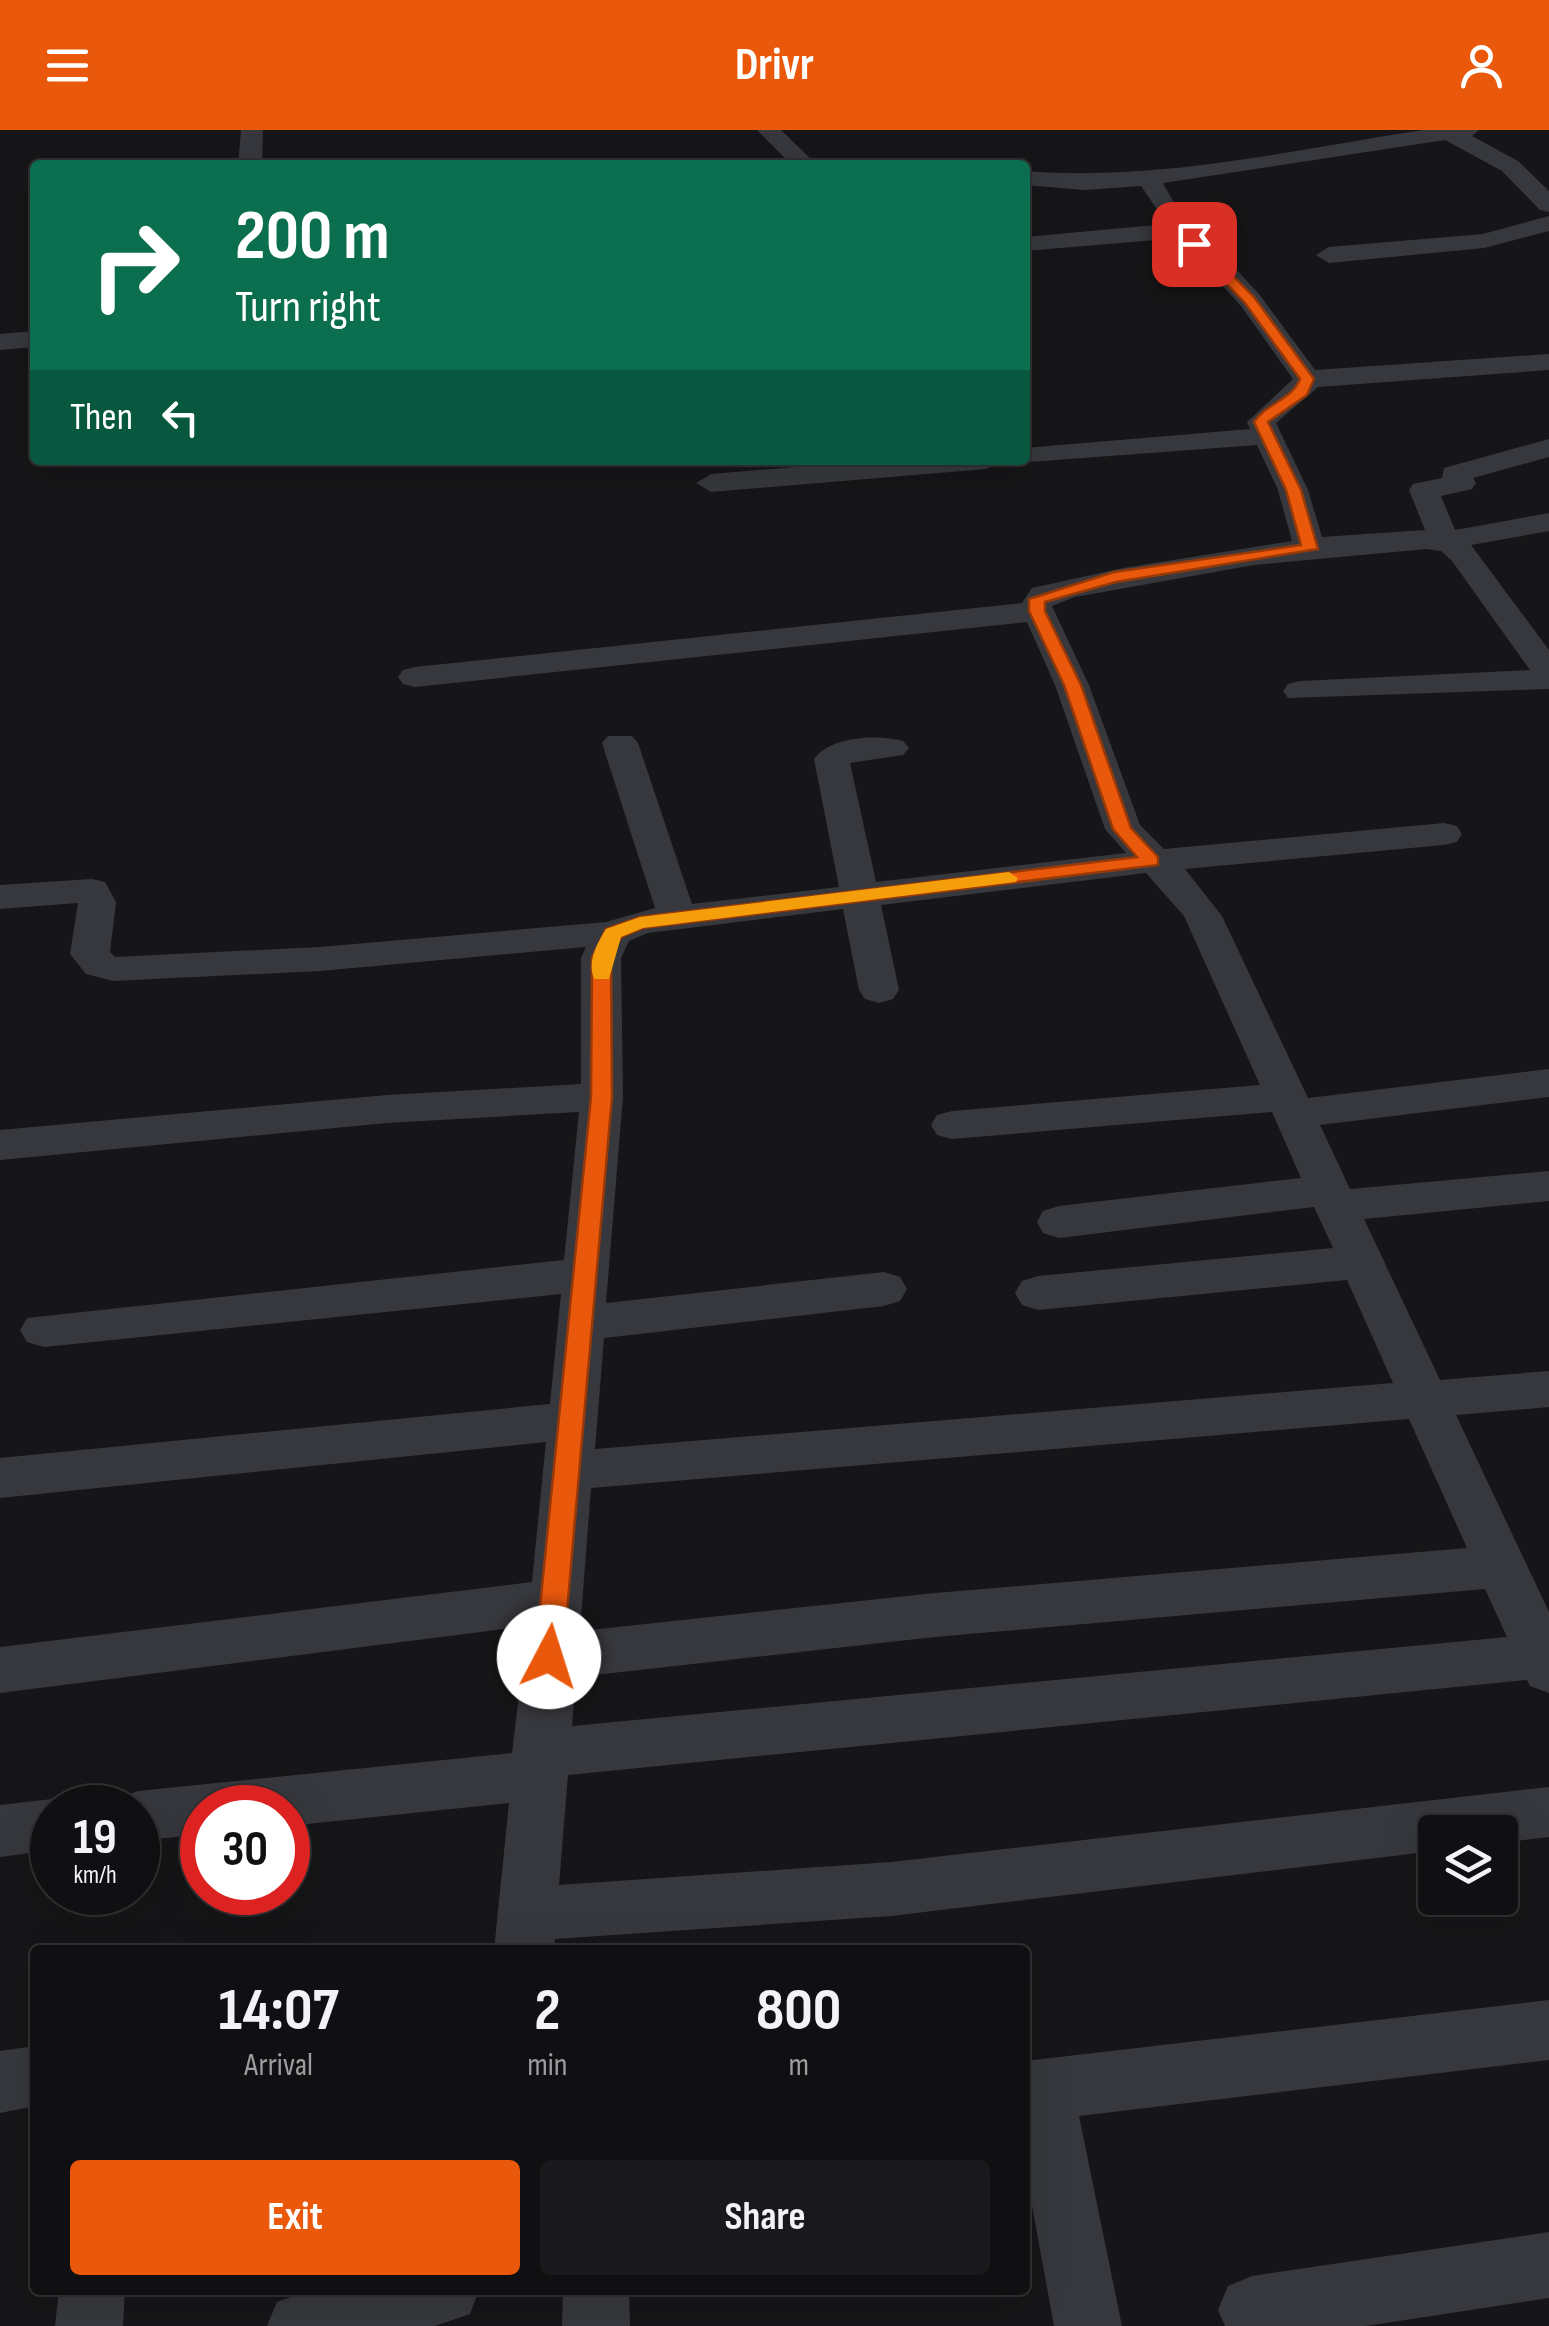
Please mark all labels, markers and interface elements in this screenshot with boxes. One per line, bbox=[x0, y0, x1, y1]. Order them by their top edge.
icon: menu bbox=[40, 38, 95, 93]
text: Drivr bbox=[735, 38, 814, 93]
icon: person bbox=[1454, 38, 1509, 93]
text: 200 m bbox=[235, 195, 390, 279]
icon: right bbox=[70, 200, 200, 330]
pin bbox=[1152, 202, 1237, 287]
icon: arrive bbox=[1167, 217, 1222, 272]
text: Turn right bbox=[235, 280, 381, 335]
icon: left bbox=[153, 390, 208, 445]
text: Then bbox=[70, 395, 133, 440]
position arrow bbox=[497, 1605, 601, 1709]
speed limit sign: 30 bbox=[180, 1785, 310, 1915]
text: 19 bbox=[73, 1808, 117, 1868]
map controls bbox=[1418, 1815, 1518, 1915]
button: layers bbox=[1418, 1815, 1518, 1915]
text: km/h bbox=[73, 1860, 117, 1891]
text: 14:07 bbox=[219, 1975, 339, 2047]
text: 2 bbox=[534, 1975, 560, 2047]
text: 800 bbox=[756, 1975, 841, 2047]
text: Arrival bbox=[244, 2046, 313, 2085]
text: min bbox=[527, 2046, 567, 2085]
text: m bbox=[788, 2046, 809, 2085]
button: Exit bbox=[70, 2160, 520, 2275]
button: Share bbox=[540, 2160, 990, 2275]

